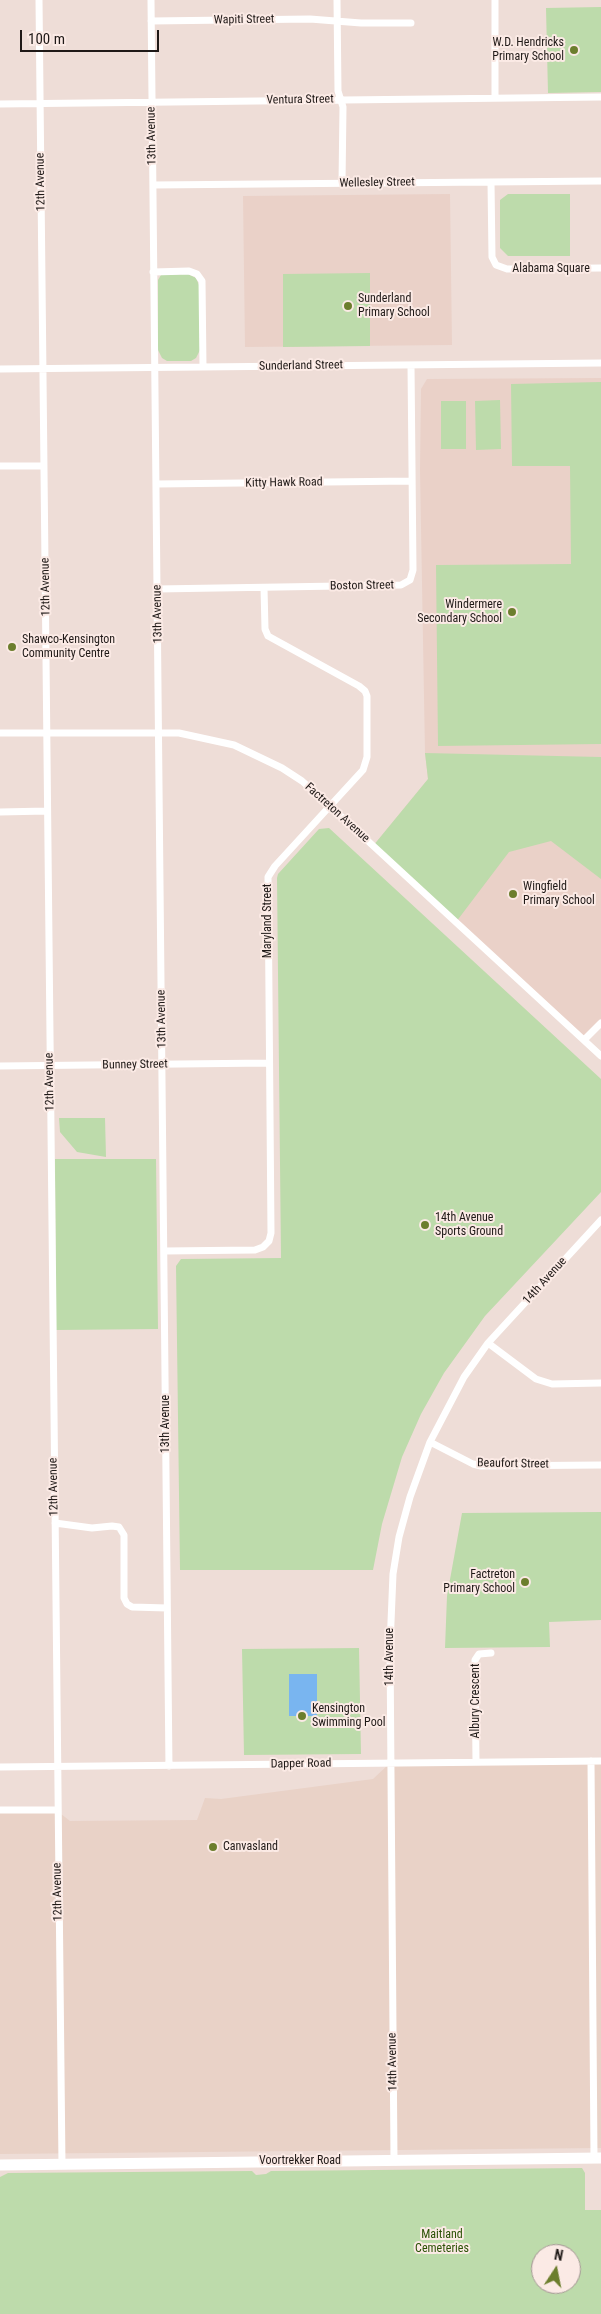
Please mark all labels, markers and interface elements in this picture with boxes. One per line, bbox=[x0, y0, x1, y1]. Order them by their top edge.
street label: Wapiti Street bbox=[214, 12, 274, 28]
scale bar bbox=[22, 20, 161, 52]
text: 100 m bbox=[28, 30, 65, 48]
place label: W.D. Hendricks Primary School bbox=[492, 36, 564, 64]
marker: W.D. Hendricks Primary School bbox=[568, 44, 580, 56]
street label: Ventura Street bbox=[266, 92, 334, 108]
street label: 13th Avenue bbox=[144, 107, 160, 165]
street label: 12th Avenue bbox=[33, 153, 49, 211]
street label: Wellesley Street bbox=[339, 175, 415, 191]
street label: Alabama Square bbox=[512, 262, 590, 276]
place label: Sunderland Primary School bbox=[358, 292, 430, 320]
marker: Sunderland Primary School bbox=[342, 300, 354, 312]
street label: Sunderland Street bbox=[259, 358, 343, 374]
street label: Kitty Hawk Road bbox=[245, 475, 323, 491]
street label: 12th Avenue bbox=[38, 558, 54, 616]
street label: Boston Street bbox=[330, 578, 394, 594]
street label: 13th Avenue bbox=[150, 585, 166, 643]
place label: Windermere Secondary School bbox=[417, 598, 502, 626]
marker: Windermere Secondary School bbox=[506, 606, 518, 618]
place label: Shawco-Kensington Community Centre bbox=[22, 633, 115, 661]
marker: Shawco-Kensington Community Centre bbox=[6, 641, 18, 653]
street label: Factreton Avenue bbox=[302, 780, 372, 846]
place label: Wingfield Primary School bbox=[523, 880, 595, 908]
street label: Maryland Street bbox=[261, 884, 275, 958]
marker: Wingfield Primary School bbox=[507, 888, 519, 900]
street label: 13th Avenue bbox=[154, 990, 170, 1048]
street label: 12th Avenue bbox=[42, 1053, 58, 1111]
street label: Bunney Street bbox=[102, 1057, 168, 1073]
place label: 14th Avenue Sports Ground bbox=[435, 1211, 503, 1239]
marker: 14th Avenue Sports Ground bbox=[419, 1219, 431, 1231]
street label: 14th Avenue bbox=[520, 1254, 570, 1308]
street label: 13th Avenue bbox=[159, 1395, 173, 1453]
street label: Beaufort Street bbox=[477, 1456, 549, 1472]
street label: 12th Avenue bbox=[46, 1458, 62, 1516]
place label: Factreton Primary School bbox=[443, 1568, 515, 1596]
marker: Factreton Primary School bbox=[519, 1576, 531, 1588]
street label: 14th Avenue bbox=[383, 1628, 397, 1686]
street label: Albury Crescent bbox=[469, 1664, 483, 1738]
place label: Kensington Swimming Pool bbox=[312, 1702, 385, 1730]
marker: Kensington Swimming Pool bbox=[296, 1710, 308, 1722]
street label: Dapper Road bbox=[271, 1756, 331, 1772]
place label: Canvasland bbox=[223, 1840, 278, 1854]
marker: Canvasland bbox=[207, 1841, 219, 1853]
street label: 12th Avenue bbox=[50, 1863, 66, 1921]
street label: 14th Avenue bbox=[385, 2033, 401, 2091]
street label: Voortrekker Road bbox=[259, 2154, 341, 2168]
park label: Maitland Cemeteries bbox=[415, 2228, 469, 2256]
north arrow bbox=[531, 2244, 581, 2294]
text: N bbox=[553, 2247, 564, 2264]

